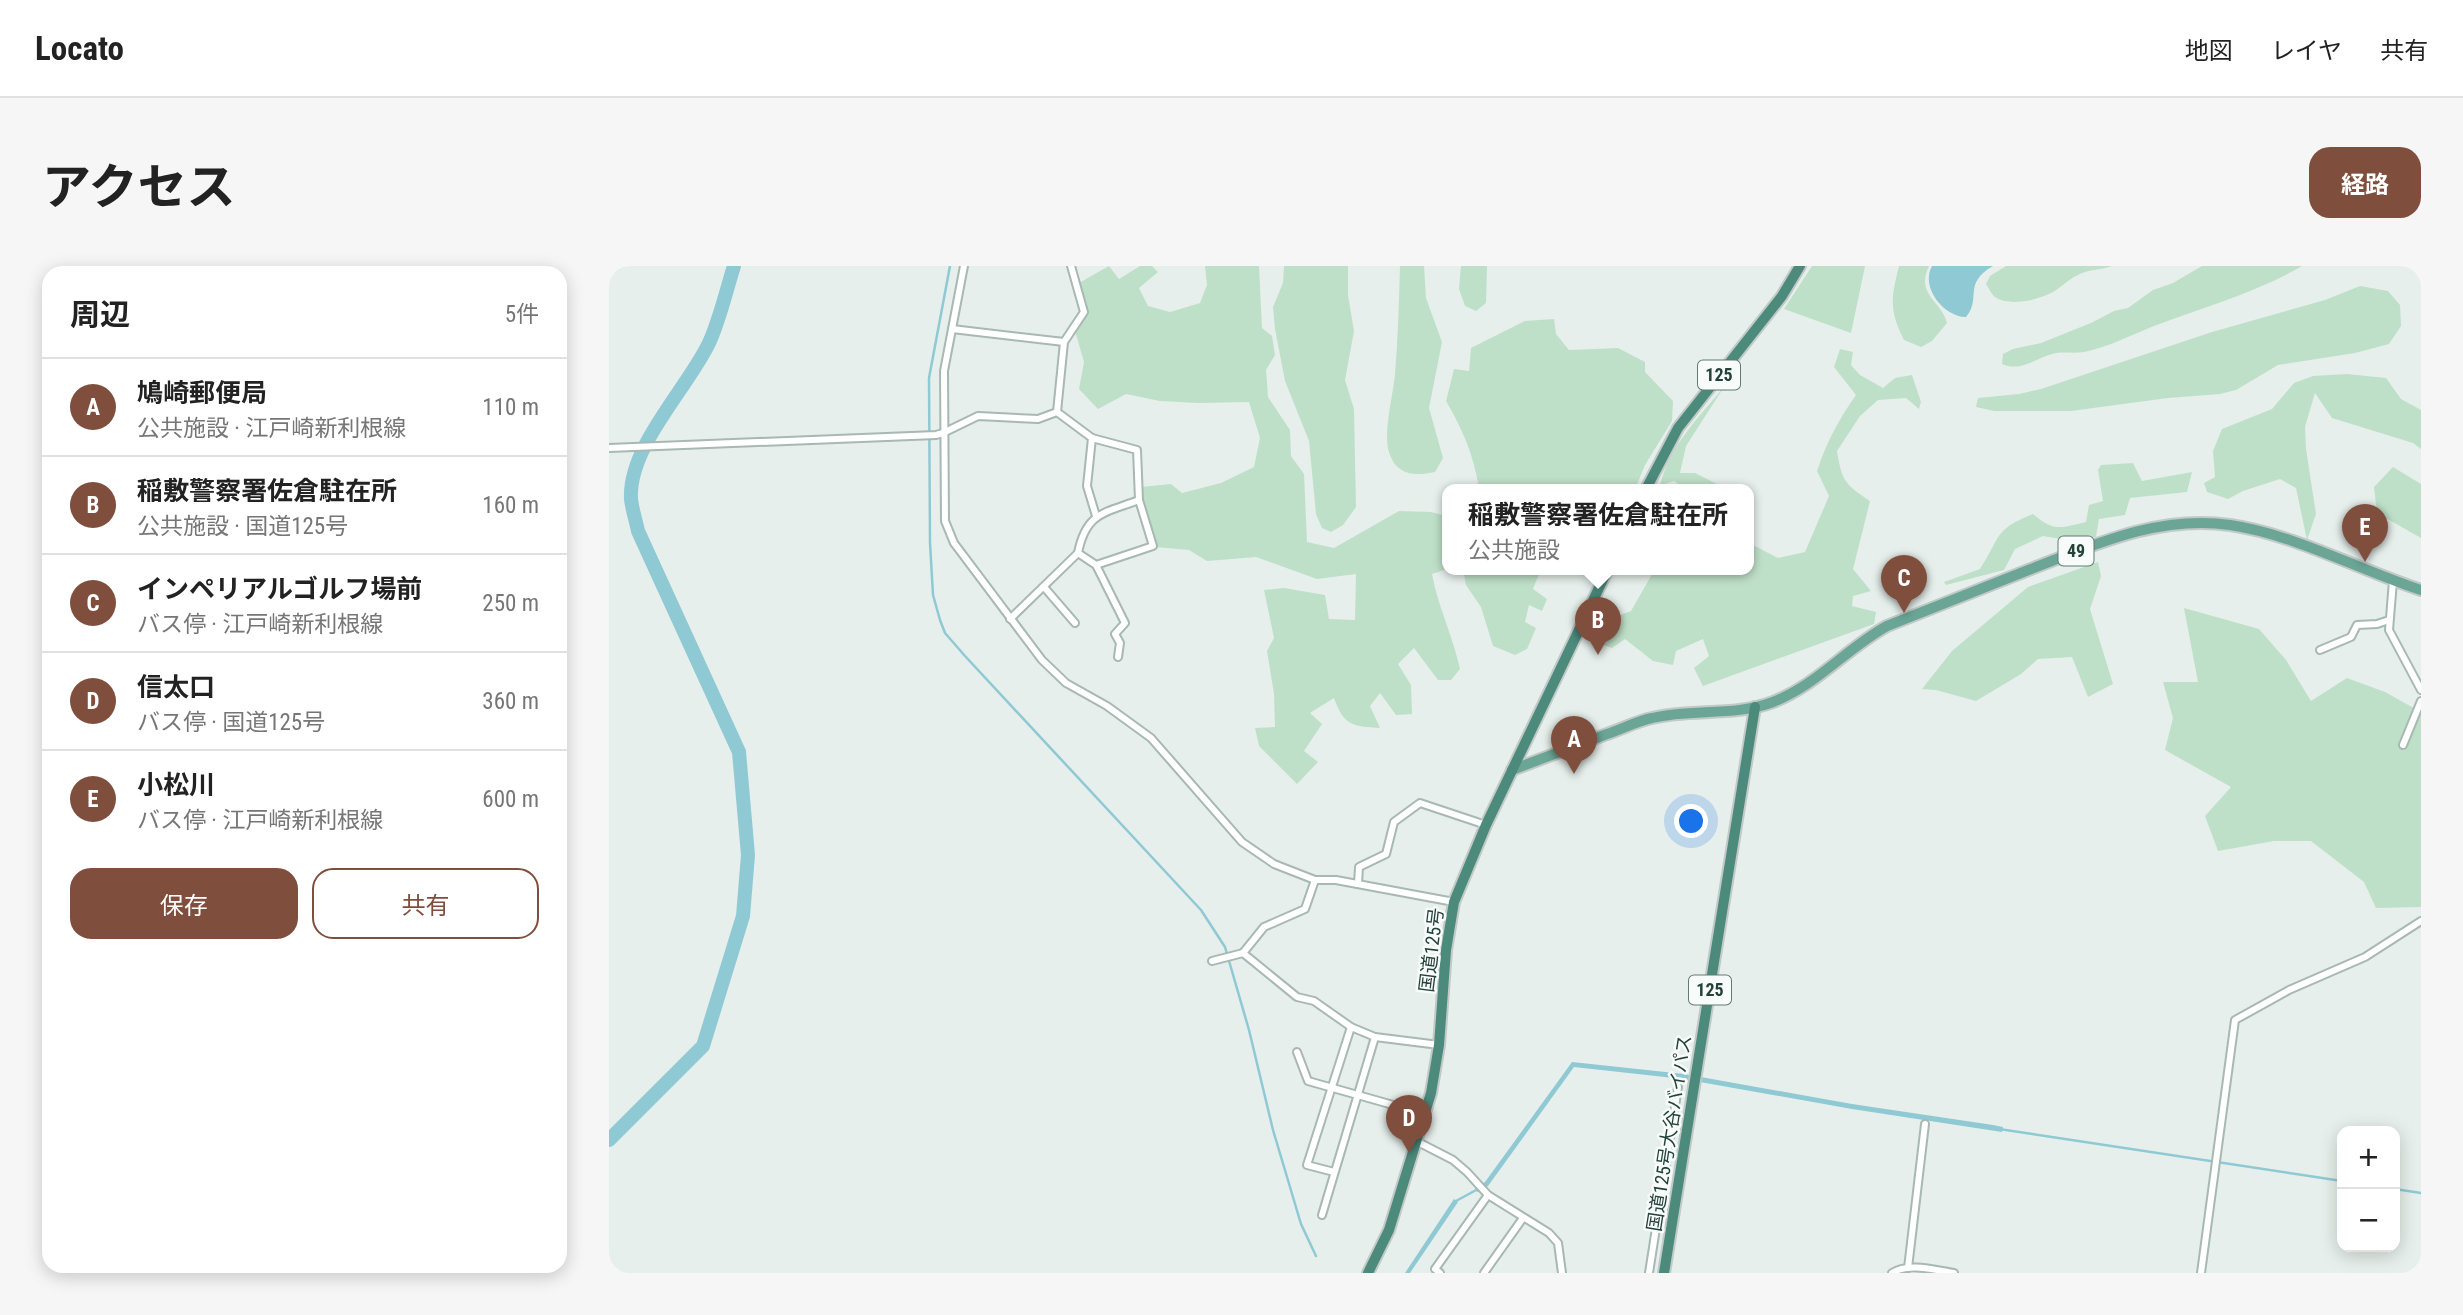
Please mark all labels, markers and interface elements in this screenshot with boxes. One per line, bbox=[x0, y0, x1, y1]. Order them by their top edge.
text: Locato bbox=[35, 29, 124, 68]
text: 地図 bbox=[2185, 37, 2233, 65]
text: レイヤ bbox=[2271, 37, 2342, 65]
text: 共有 bbox=[2380, 37, 2428, 65]
button: 経路 bbox=[2309, 147, 2421, 218]
text: アクセス bbox=[42, 159, 236, 216]
text: 周辺 bbox=[70, 297, 130, 332]
text: 5件 bbox=[505, 301, 539, 328]
road number: 125 bbox=[1698, 360, 1740, 390]
text: 鳩崎郵便局 bbox=[137, 378, 267, 408]
text: A bbox=[86, 394, 100, 421]
text: 110 m bbox=[482, 394, 539, 421]
text: 公共施設 · 江戸崎新利根線 bbox=[137, 415, 406, 442]
text: 稲敷警察署佐倉駐在所 bbox=[137, 476, 397, 506]
popup bbox=[1442, 484, 1754, 575]
text: B bbox=[87, 492, 99, 519]
text: 160 m bbox=[482, 492, 539, 519]
text: 稲敷警察署佐倉駐在所 bbox=[1468, 500, 1728, 530]
pin: E bbox=[2342, 504, 2388, 562]
text: 公共施設 · 国道125号 bbox=[137, 513, 348, 540]
road number: 49 bbox=[2059, 536, 2093, 566]
text: 公共施設 bbox=[1468, 537, 1560, 564]
pin: C bbox=[1881, 555, 1927, 613]
text: インペリアルゴルフ場前 bbox=[137, 574, 422, 604]
text: C bbox=[86, 590, 100, 617]
text: 250 m bbox=[482, 590, 539, 617]
pin: B bbox=[1575, 597, 1621, 655]
text: バス停 · 江戸崎新利根線 bbox=[137, 611, 383, 638]
text: 信太口 bbox=[137, 672, 215, 702]
text: D bbox=[87, 688, 100, 715]
text: 360 m bbox=[482, 688, 539, 715]
text: バス停 · 国道125号 bbox=[137, 709, 325, 736]
pin: A bbox=[1551, 716, 1597, 774]
text: 小松川 bbox=[137, 770, 215, 800]
text: E bbox=[87, 786, 99, 813]
text: 600 m bbox=[482, 786, 539, 813]
your location bbox=[1674, 804, 1708, 838]
text: バス停 · 江戸崎新利根線 bbox=[137, 807, 383, 834]
button: 保存 bbox=[70, 868, 298, 939]
button: 共有 bbox=[312, 868, 539, 939]
street label: 国道125号 bbox=[1415, 906, 1448, 994]
road number: 125 bbox=[1689, 976, 1731, 1004]
street label: 国道125号大谷バイパス bbox=[1643, 1033, 1696, 1233]
pin: D bbox=[1386, 1095, 1432, 1153]
map controls bbox=[2337, 1126, 2400, 1252]
button: + bbox=[2337, 1126, 2400, 1189]
button: − bbox=[2337, 1189, 2400, 1252]

